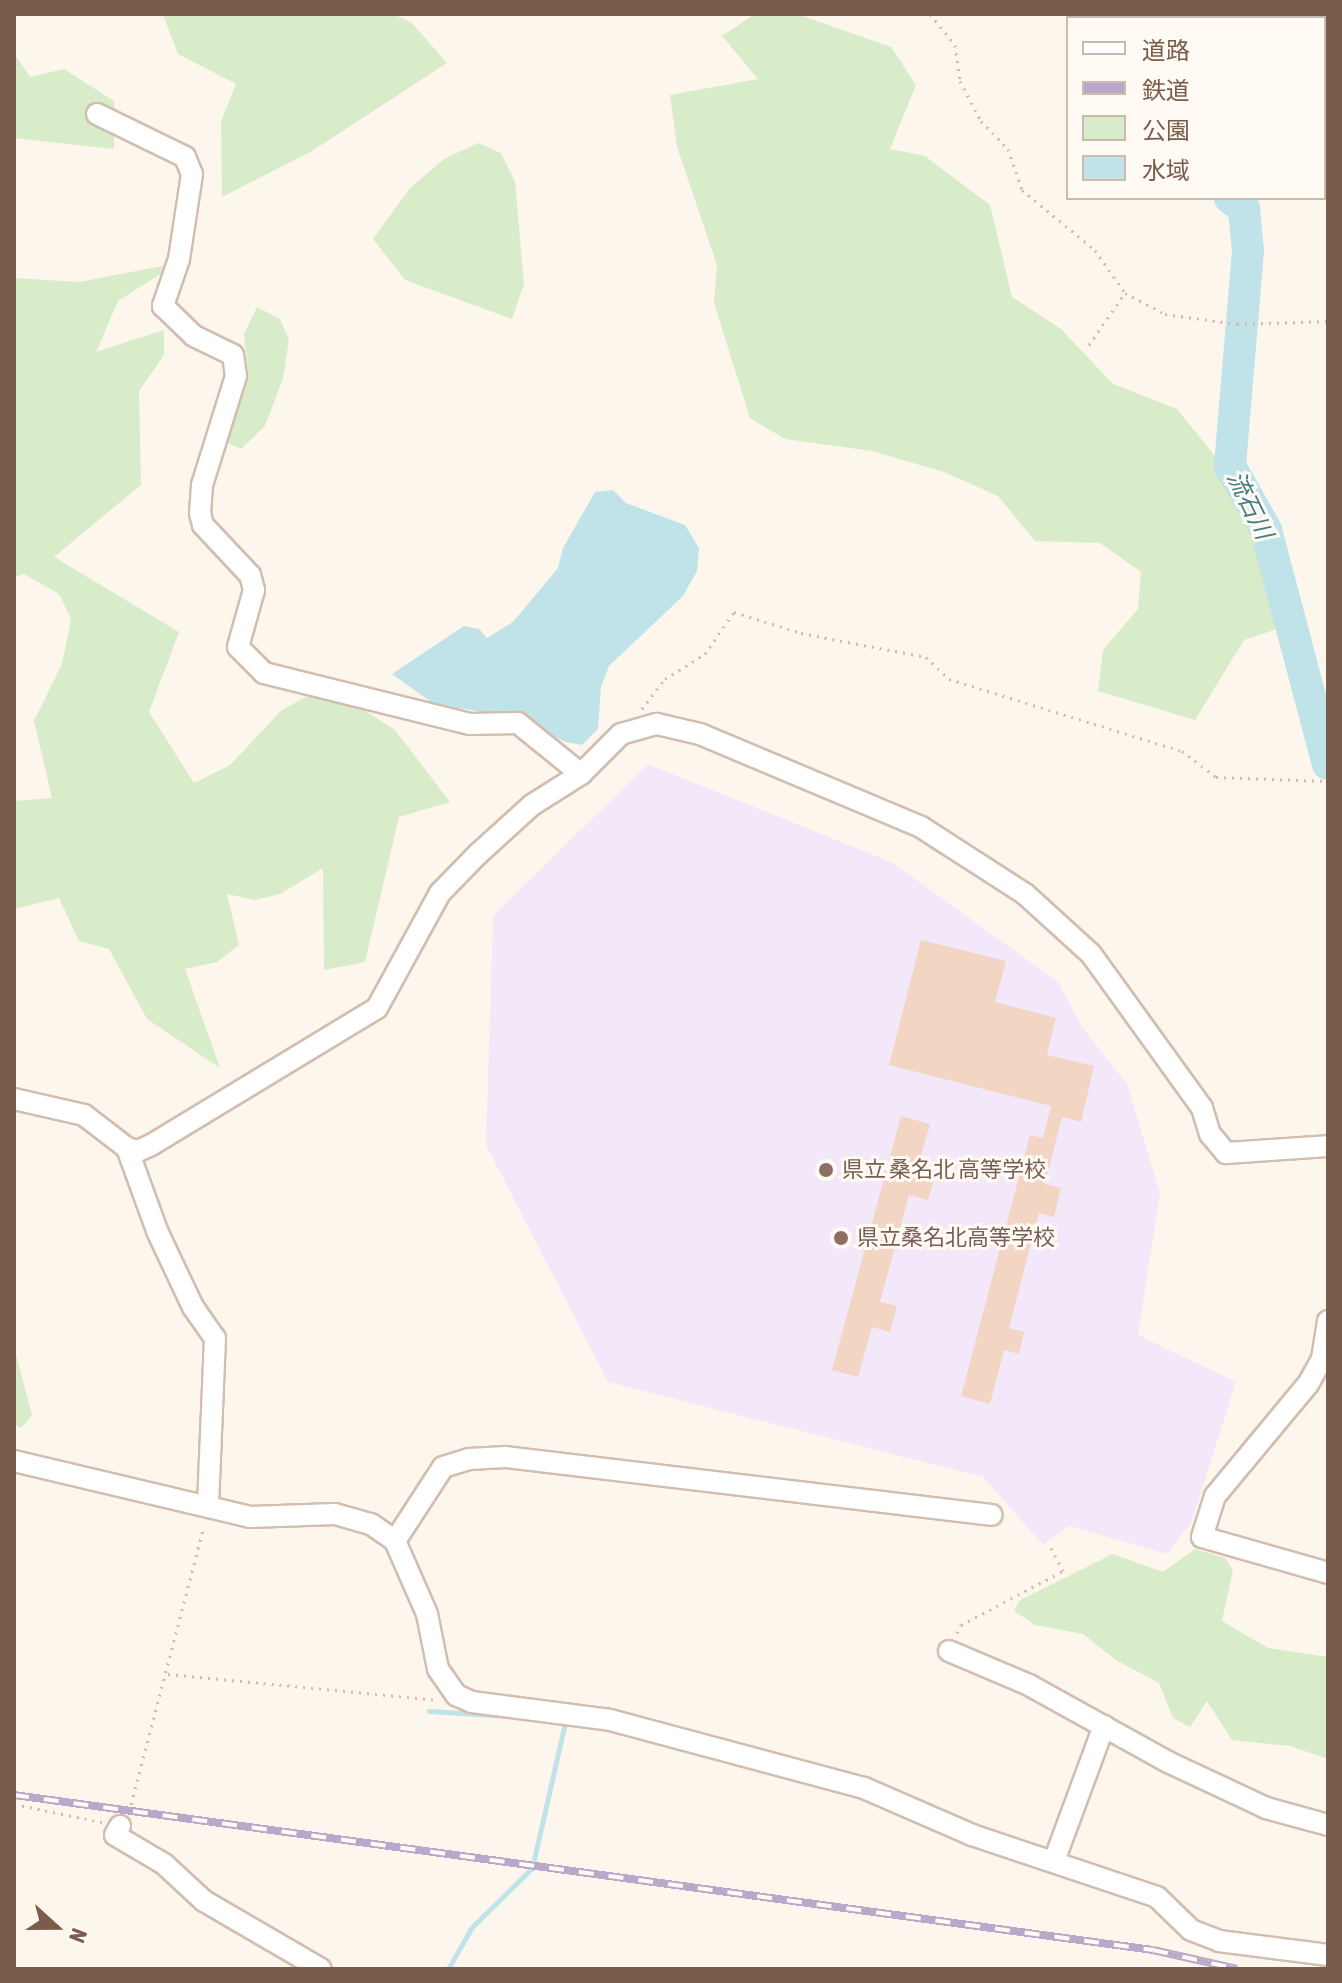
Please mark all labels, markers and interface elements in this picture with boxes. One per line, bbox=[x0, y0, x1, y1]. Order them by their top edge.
legend bbox=[1066, 16, 1326, 200]
text: 道路 bbox=[1142, 37, 1190, 64]
text: 鉄道 bbox=[1142, 77, 1190, 104]
text: 公園 bbox=[1142, 117, 1190, 144]
text: 水域 bbox=[1142, 157, 1190, 184]
water label: 流石川 bbox=[1221, 466, 1279, 544]
place label: 県立 桑名北 高等学校 bbox=[842, 1157, 1046, 1183]
marker: 県立 桑名北 高等学校 bbox=[817, 1161, 835, 1179]
place label: 県立桑名北高等学校 bbox=[857, 1225, 1055, 1251]
marker: 県立桑名北高等学校 bbox=[832, 1229, 850, 1247]
north arrow bbox=[16, 1887, 96, 1967]
text: N bbox=[64, 1925, 93, 1946]

